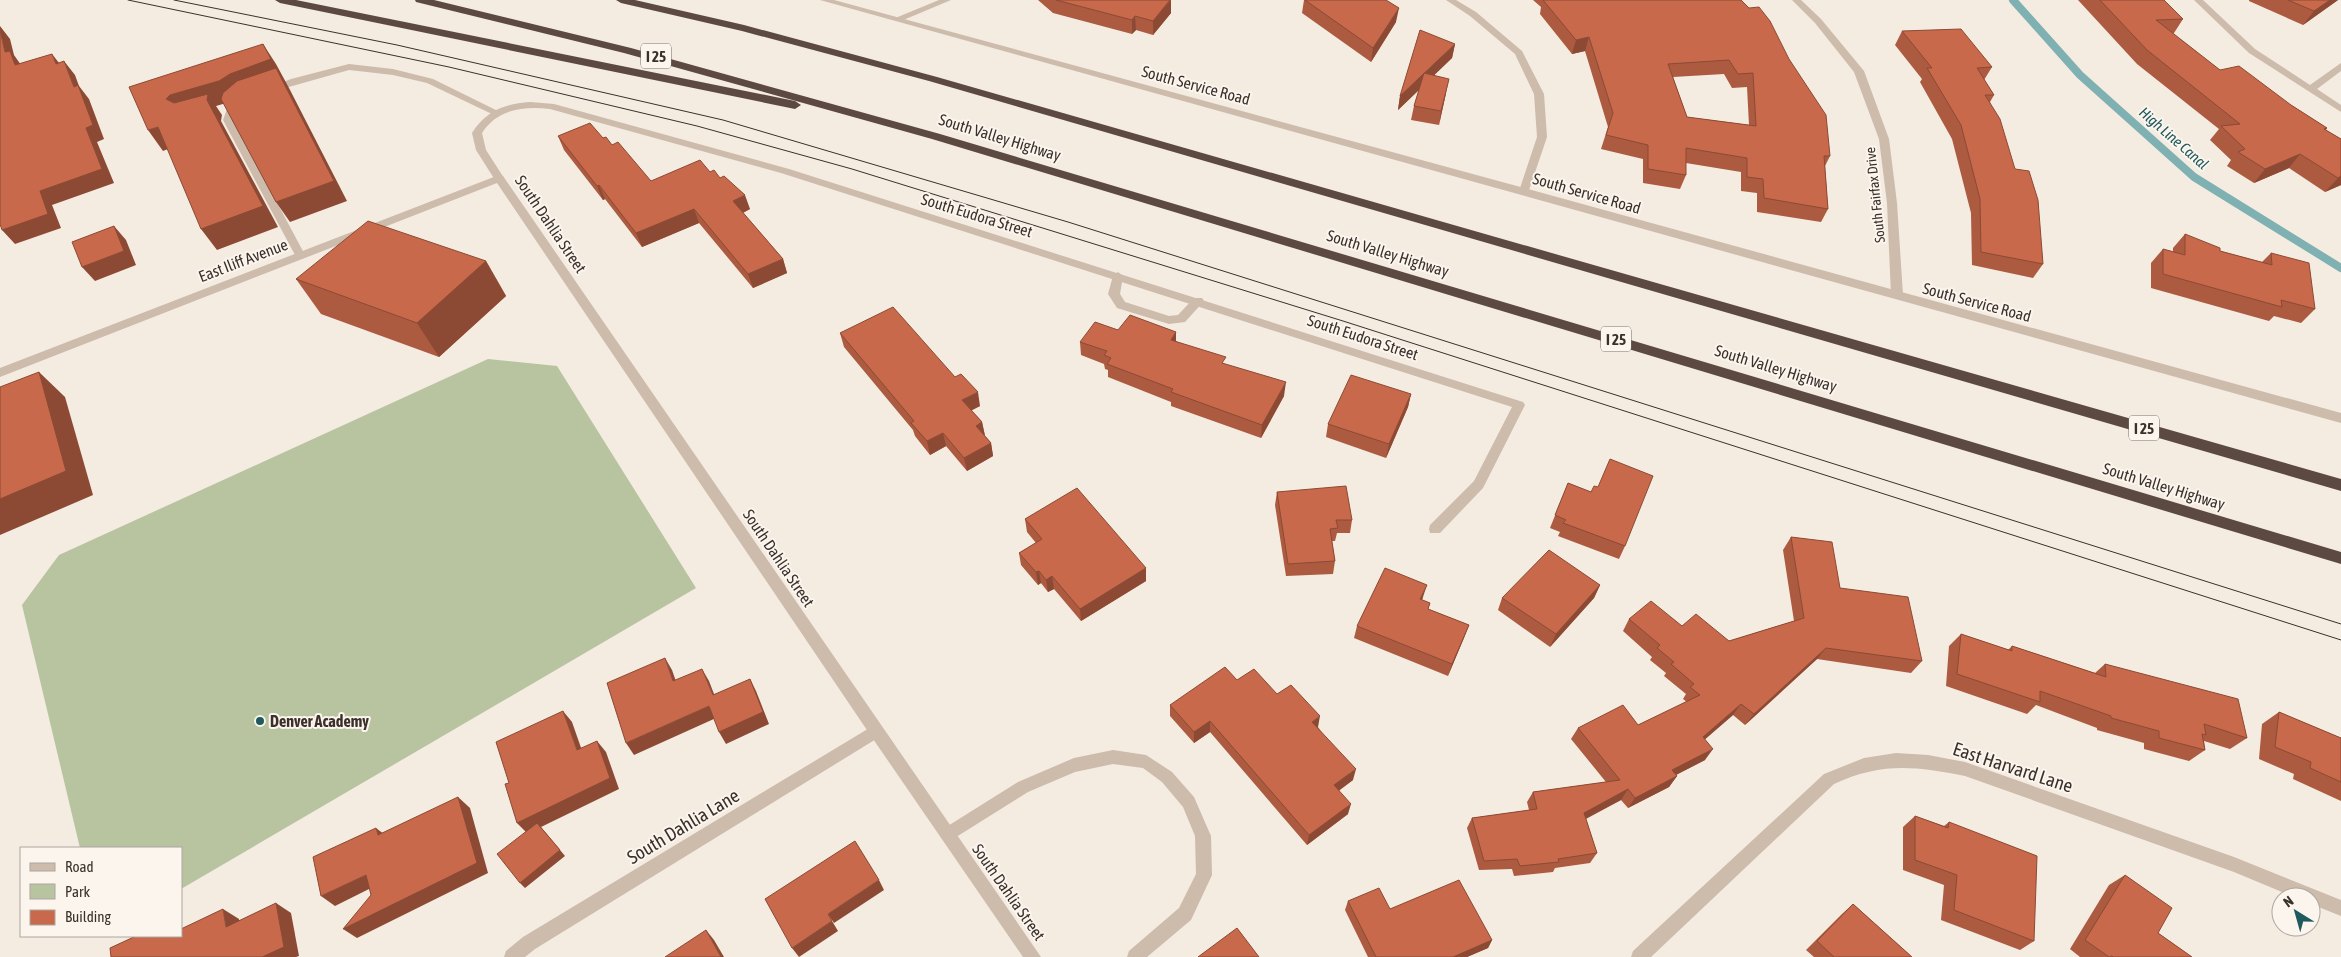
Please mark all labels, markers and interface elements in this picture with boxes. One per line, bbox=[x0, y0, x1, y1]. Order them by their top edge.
road number: I 25 bbox=[641, 44, 671, 68]
street label: South Service Road bbox=[1140, 62, 1252, 108]
water label: High Line Canal bbox=[2136, 103, 2212, 173]
street label: South Valley Highway bbox=[937, 110, 1064, 165]
street label: South Fairfax Drive bbox=[1862, 146, 1888, 244]
street label: South Service Road bbox=[1531, 169, 1643, 217]
street label: South Dahlia Street bbox=[512, 172, 590, 276]
street label: South Eudora Street bbox=[919, 190, 1035, 241]
street label: South Valley Highway bbox=[1325, 226, 1452, 281]
street label: East Iliff Avenue bbox=[196, 235, 290, 285]
street label: South Service Road bbox=[1921, 279, 2033, 325]
street label: South Eudora Street bbox=[1305, 311, 1421, 363]
road number: I 25 bbox=[1601, 326, 1631, 352]
street label: South Valley Highway bbox=[1713, 341, 1840, 396]
road number: I 25 bbox=[2129, 416, 2159, 440]
street label: South Valley Highway bbox=[2101, 459, 2228, 514]
street label: South Dahlia Street bbox=[740, 506, 818, 610]
place label: Denver Academy bbox=[270, 712, 369, 730]
marker: Denver Academy bbox=[254, 715, 266, 727]
street label: East Harvard Lane bbox=[1950, 737, 2076, 797]
street label: South Dahlia Lane bbox=[623, 784, 743, 868]
street label: South Dahlia Street bbox=[969, 840, 1049, 944]
legend bbox=[20, 847, 182, 937]
text: Road bbox=[65, 858, 94, 875]
text: Park bbox=[65, 883, 90, 900]
north arrow bbox=[2271, 887, 2321, 937]
text: N bbox=[2280, 893, 2296, 910]
text: Building bbox=[65, 908, 111, 925]

